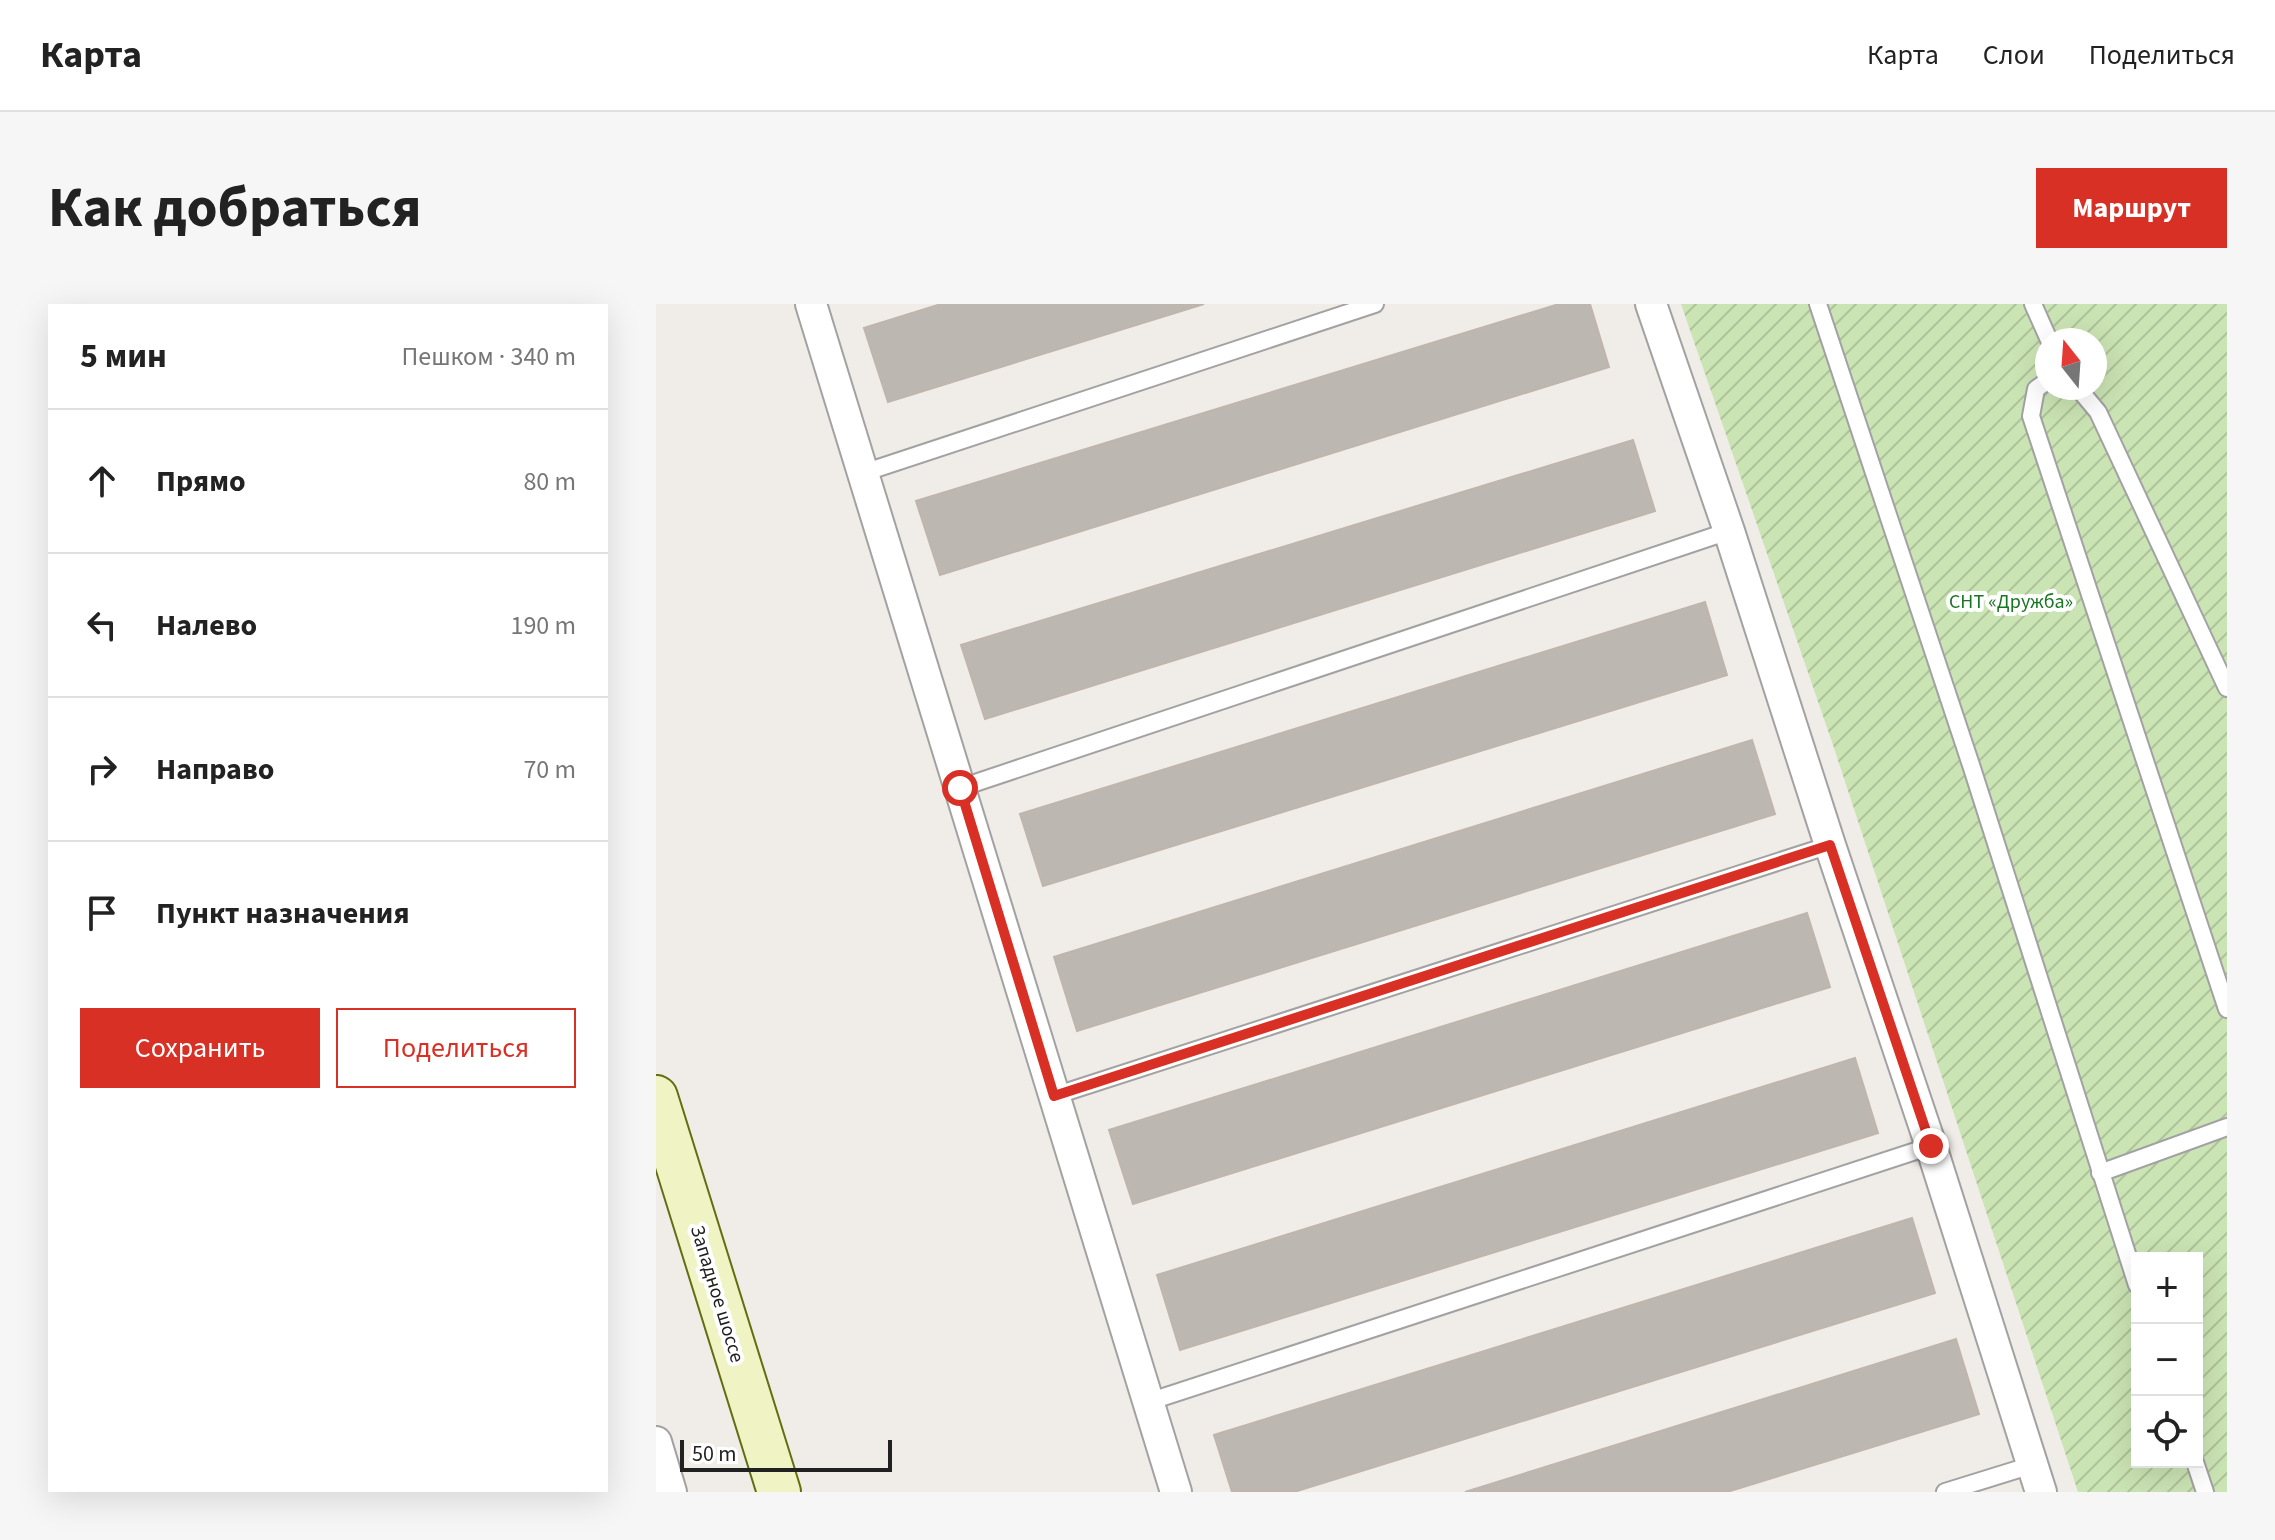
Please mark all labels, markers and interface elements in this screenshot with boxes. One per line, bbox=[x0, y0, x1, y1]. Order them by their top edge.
text: Карта bbox=[40, 28, 142, 82]
text: Карта bbox=[1867, 35, 1939, 75]
text: Слои bbox=[1983, 35, 2045, 75]
text: Поделиться bbox=[2089, 35, 2235, 75]
button: Маршрут bbox=[2036, 168, 2227, 248]
text: Как добраться bbox=[48, 169, 422, 248]
north arrow bbox=[2035, 328, 2107, 400]
text: 5 мин bbox=[80, 332, 167, 381]
text: Пешком · 340 m bbox=[401, 338, 576, 375]
icon: ahead bbox=[80, 459, 124, 503]
text: Прямо bbox=[156, 460, 246, 503]
text: 80 m bbox=[523, 463, 576, 500]
park label: СНТ «Дружба» bbox=[1949, 588, 2073, 616]
icon: left bbox=[80, 603, 124, 647]
text: Налево bbox=[156, 604, 257, 647]
text: 190 m bbox=[510, 607, 576, 644]
icon: right bbox=[80, 747, 124, 791]
text: Направо bbox=[156, 748, 274, 791]
text: 70 m bbox=[523, 751, 576, 788]
route start bbox=[942, 770, 978, 806]
icon: arrive bbox=[80, 891, 124, 935]
text: Пункт назначения bbox=[156, 892, 410, 935]
button: Сохранить bbox=[80, 1008, 320, 1088]
button: Поделиться bbox=[336, 1008, 576, 1088]
route end bbox=[1913, 1128, 1949, 1164]
street label: Западное шоссе bbox=[683, 1222, 751, 1366]
map controls bbox=[2131, 1252, 2203, 1468]
button: + bbox=[2131, 1252, 2203, 1324]
button: − bbox=[2131, 1324, 2203, 1396]
button: locate bbox=[2131, 1396, 2203, 1468]
scale bar bbox=[680, 1436, 892, 1472]
text: 50 m bbox=[692, 1438, 737, 1470]

